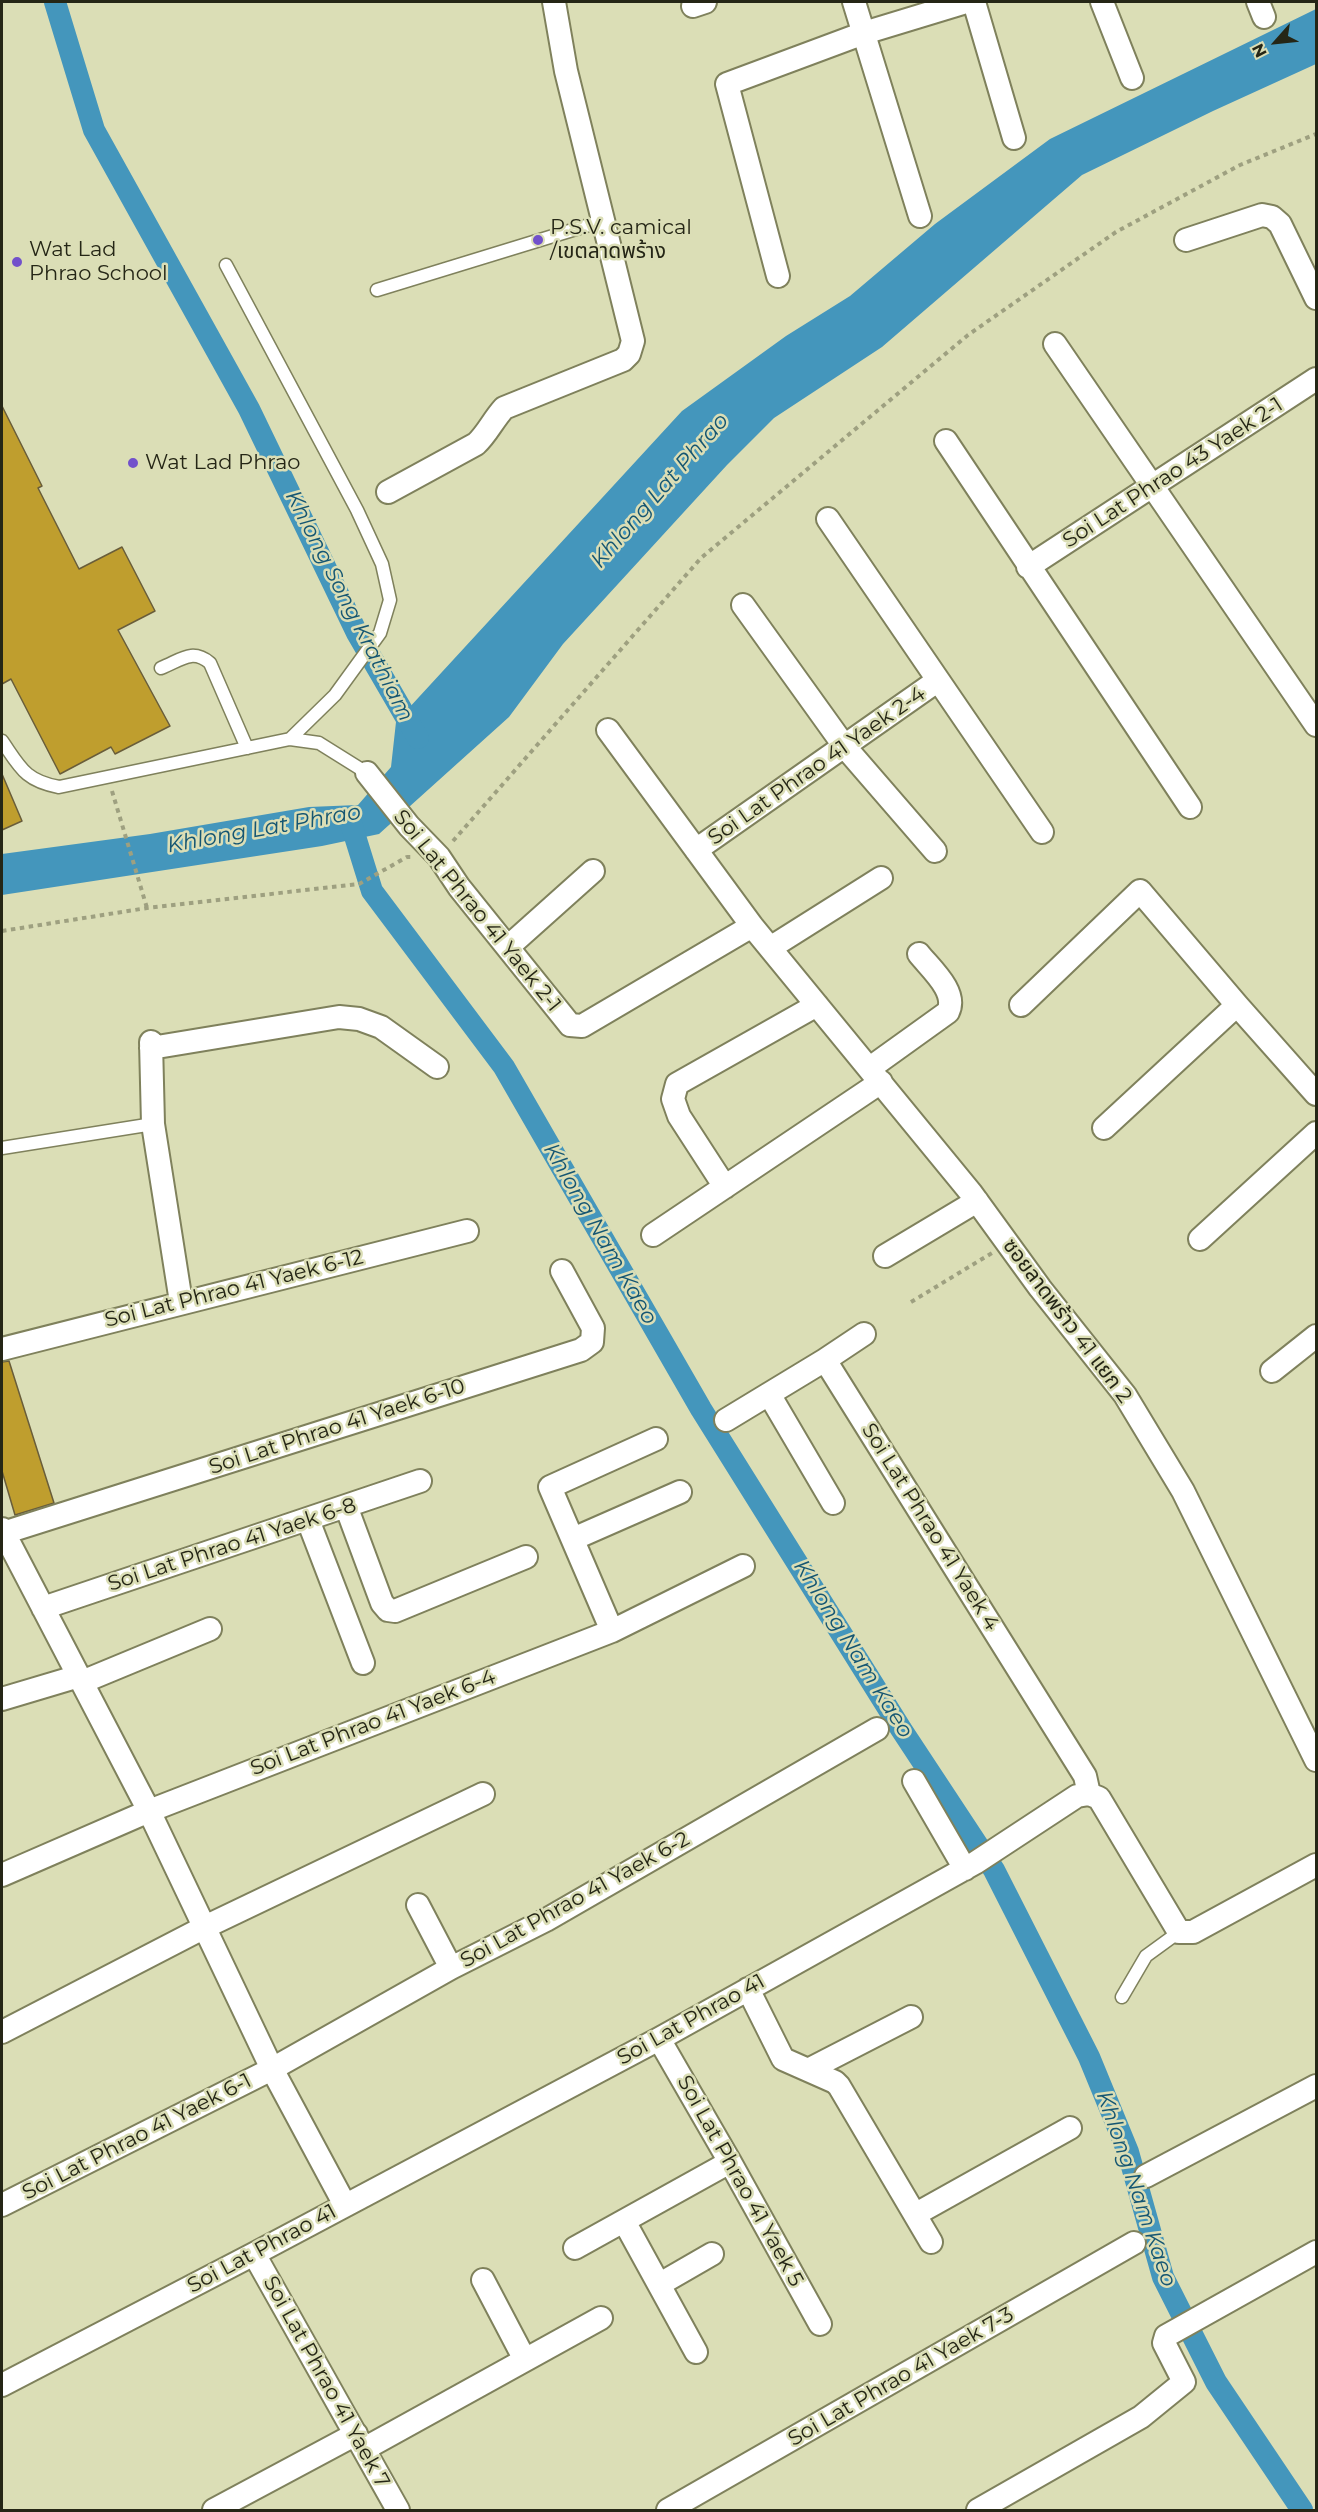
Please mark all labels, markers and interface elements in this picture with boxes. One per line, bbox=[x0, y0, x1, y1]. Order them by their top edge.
north arrow bbox=[1246, 12, 1306, 72]
text: N bbox=[1248, 40, 1271, 60]
place label: P.S.V. camical /เขตลาดพร้าง bbox=[550, 215, 692, 265]
marker: P.S.V. camical /เขตลาดพร้าง bbox=[531, 233, 545, 247]
place label: Wat Lad Phrao School bbox=[29, 237, 168, 287]
marker: Wat Lad Phrao School bbox=[10, 255, 24, 269]
street label: Soi Lat Phrao 43 Yaek 2-1 bbox=[1058, 392, 1288, 554]
water label: Khlong Lat Phrao bbox=[586, 408, 734, 574]
place label: Wat Lad Phrao bbox=[145, 450, 300, 476]
marker: Wat Lad Phrao bbox=[126, 456, 140, 470]
water label: Khlong Song Krathiam bbox=[279, 486, 419, 726]
street label: Soi Lat Phrao 41 Yaek 2-4 bbox=[704, 681, 930, 851]
water label: Khlong Lat Phrao bbox=[165, 799, 363, 859]
street label: Soi Lat Phrao 41 Yaek 2-1 bbox=[388, 805, 566, 1017]
water label: Khlong Nam Kaeo bbox=[537, 1139, 663, 1329]
street label: ซอยลาดพร้าว 41 แยก 2 bbox=[997, 1234, 1137, 1408]
street label: Soi Lat Phrao 41 Yaek 6-12 bbox=[102, 1245, 366, 1333]
street label: Soi Lat Phrao 41 Yaek 6-10 bbox=[206, 1374, 468, 1480]
street label: Soi Lat Phrao 41 Yaek 4 bbox=[856, 1419, 1004, 1635]
street label: Soi Lat Phrao 41 Yaek 6-8 bbox=[105, 1493, 359, 1597]
water label: Khlong Nam Kaeo bbox=[788, 1555, 918, 1743]
street label: Soi Lat Phrao 41 Yaek 6-4 bbox=[247, 1665, 499, 1781]
street label: Soi Lat Phrao 41 Yaek 6-2 bbox=[456, 1826, 694, 1974]
street label: Soi Lat Phrao 41 bbox=[613, 1969, 769, 2071]
street label: Soi Lat Phrao 41 Yaek 6-1 bbox=[18, 2068, 256, 2206]
street label: Soi Lat Phrao 41 Yaek 5 bbox=[671, 2071, 809, 2291]
water label: Khlong Nam Kaeo bbox=[1090, 2088, 1182, 2290]
street label: Soi Lat Phrao 41 bbox=[183, 2199, 341, 2299]
street label: Soi Lat Phrao 41 Yaek 7 bbox=[257, 2272, 395, 2492]
street label: Soi Lat Phrao 41 Yaek 7-3 bbox=[784, 2302, 1018, 2452]

